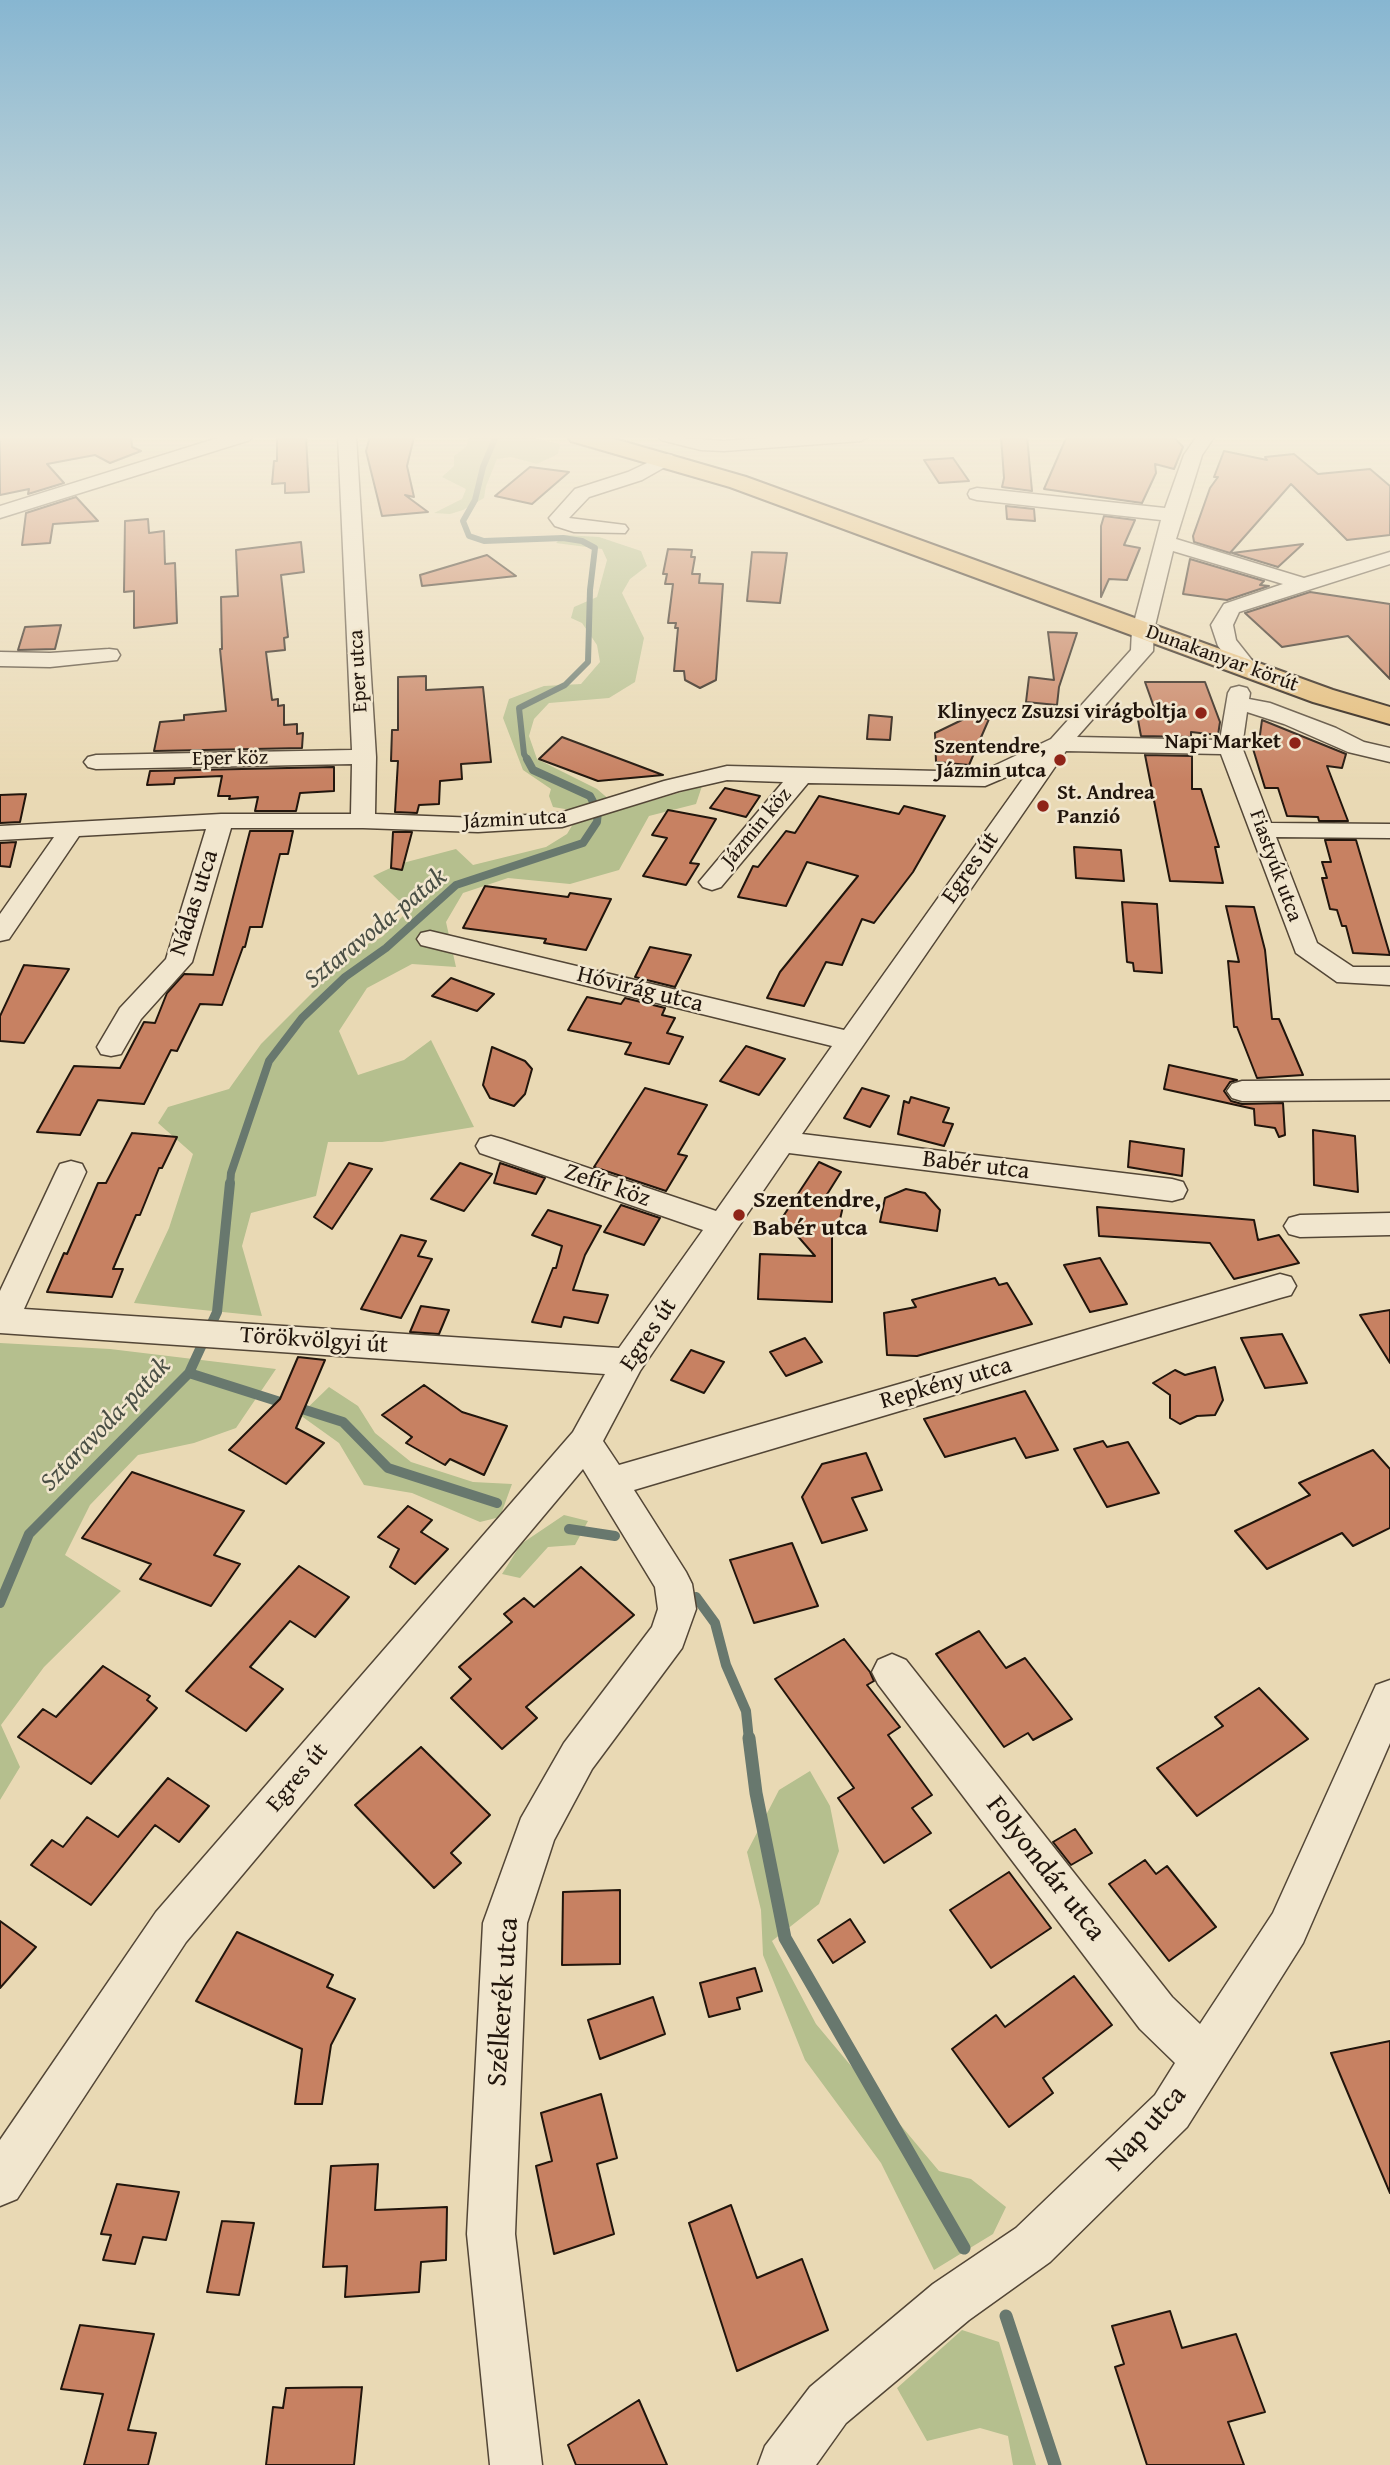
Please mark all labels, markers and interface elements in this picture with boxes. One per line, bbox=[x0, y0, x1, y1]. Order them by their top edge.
street label: Dunakanyar körút bbox=[1142, 620, 1302, 698]
street label: Eper utca bbox=[344, 629, 374, 713]
place label: Klinyecz Zsuzsi virágboltja bbox=[938, 700, 1187, 726]
marker: Klinyecz Zsuzsi virágboltja bbox=[1193, 705, 1209, 721]
place label: Napi Market bbox=[1165, 730, 1281, 756]
place label: Szentendre, Jázmin utca bbox=[934, 735, 1046, 785]
marker: Napi Market bbox=[1287, 735, 1303, 751]
street label: Eper köz bbox=[192, 746, 268, 772]
marker: Szentendre, Jázmin utca bbox=[1052, 752, 1068, 768]
place label: St. Andrea Panzió bbox=[1057, 781, 1155, 831]
street label: Jázmin köz bbox=[717, 783, 797, 873]
marker: St. Andrea Panzió bbox=[1035, 798, 1051, 814]
street label: Jázmin utca bbox=[463, 805, 567, 835]
street label: Fiastyúk utca bbox=[1243, 807, 1307, 925]
street label: Egres út bbox=[936, 827, 1006, 909]
street label: Nádas utca bbox=[164, 847, 226, 959]
water label: Sztaravoda-patak bbox=[298, 862, 454, 996]
street label: Hóvirág utca bbox=[574, 960, 706, 1020]
street label: Babér utca bbox=[921, 1145, 1031, 1187]
street label: Zefír köz bbox=[560, 1158, 654, 1214]
place label: Szentendre, Babér utca bbox=[753, 1187, 881, 1243]
marker: Szentendre, Babér utca bbox=[731, 1207, 747, 1223]
street label: Egres út bbox=[614, 1293, 684, 1377]
street label: Törökvölgyi út bbox=[239, 1321, 389, 1361]
water label: Sztaravoda-patak bbox=[34, 1351, 178, 1499]
street label: Repkény utca bbox=[877, 1351, 1015, 1417]
street label: Egres út bbox=[261, 1738, 335, 1818]
street label: Folyondár utca bbox=[978, 1790, 1112, 1948]
street label: Szélkerék utca bbox=[481, 1916, 527, 2088]
street label: Nap utca bbox=[1100, 2079, 1194, 2179]

